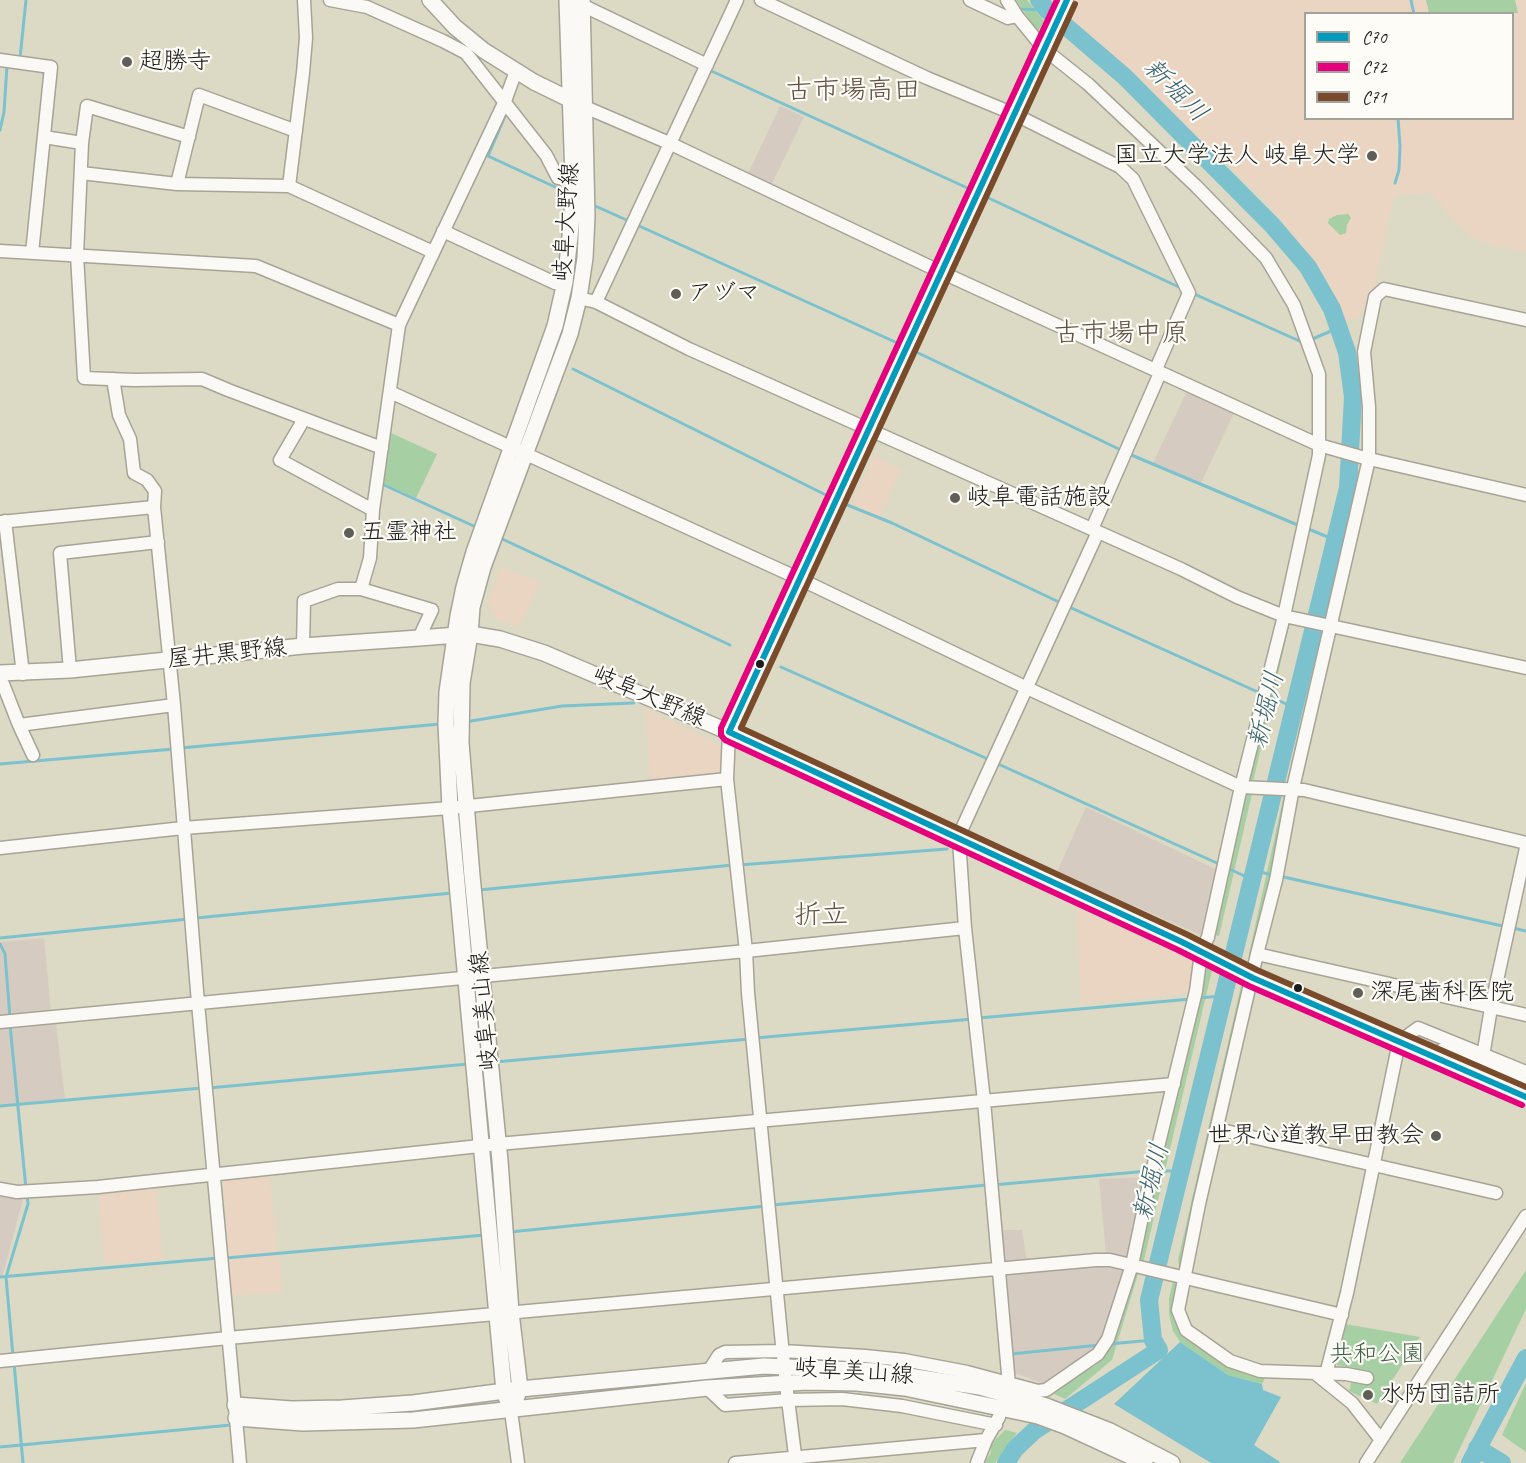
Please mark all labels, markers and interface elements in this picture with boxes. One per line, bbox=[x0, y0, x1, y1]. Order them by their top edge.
legend bbox=[1304, 12, 1514, 120]
text: C70 bbox=[1362, 26, 1387, 48]
place label: 超勝寺 bbox=[139, 48, 211, 76]
water label: 新堀川 bbox=[1136, 52, 1214, 130]
marker: 超勝寺 bbox=[120, 55, 134, 69]
text: C72 bbox=[1362, 56, 1387, 78]
district label: 古市場高田 bbox=[786, 75, 920, 107]
text: C71 bbox=[1362, 86, 1387, 108]
place label: 国立大学法人 岐阜大学 bbox=[1114, 142, 1360, 170]
marker: 国立大学法人 岐阜大学 bbox=[1365, 149, 1379, 163]
street label: 岐阜大野線 bbox=[548, 161, 586, 283]
place label: アヅマ bbox=[688, 280, 760, 308]
marker: アヅマ bbox=[669, 287, 683, 301]
district label: 古市場中原 bbox=[1054, 318, 1188, 350]
place label: 岐阜電話施設 bbox=[967, 484, 1111, 512]
marker: 岐阜電話施設 bbox=[948, 491, 962, 505]
place label: 五霊神社 bbox=[361, 519, 457, 547]
marker: 五霊神社 bbox=[342, 526, 356, 540]
street label: 屋井黒野線 bbox=[166, 633, 288, 675]
unlabelled marker bbox=[754, 658, 766, 670]
street label: 岐阜大野線 bbox=[588, 660, 710, 734]
water label: 新堀川 bbox=[1242, 668, 1292, 752]
district label: 折立 bbox=[794, 900, 848, 932]
street label: 岐阜美山線 bbox=[465, 950, 505, 1072]
place label: 深尾歯科医院 bbox=[1370, 979, 1514, 1007]
unlabelled marker bbox=[1292, 982, 1304, 994]
marker: 深尾歯科医院 bbox=[1351, 986, 1365, 1000]
place label: 世界心道教早田教会 bbox=[1208, 1122, 1424, 1150]
marker: 世界心道教早田教会 bbox=[1429, 1129, 1443, 1143]
water label: 新堀川 bbox=[1127, 1140, 1177, 1224]
park label: 共和公園 bbox=[1329, 1341, 1425, 1369]
street label: 岐阜美山線 bbox=[793, 1353, 915, 1391]
place label: 水防団詰所 bbox=[1380, 1381, 1500, 1409]
marker: 水防団詰所 bbox=[1361, 1388, 1375, 1402]

